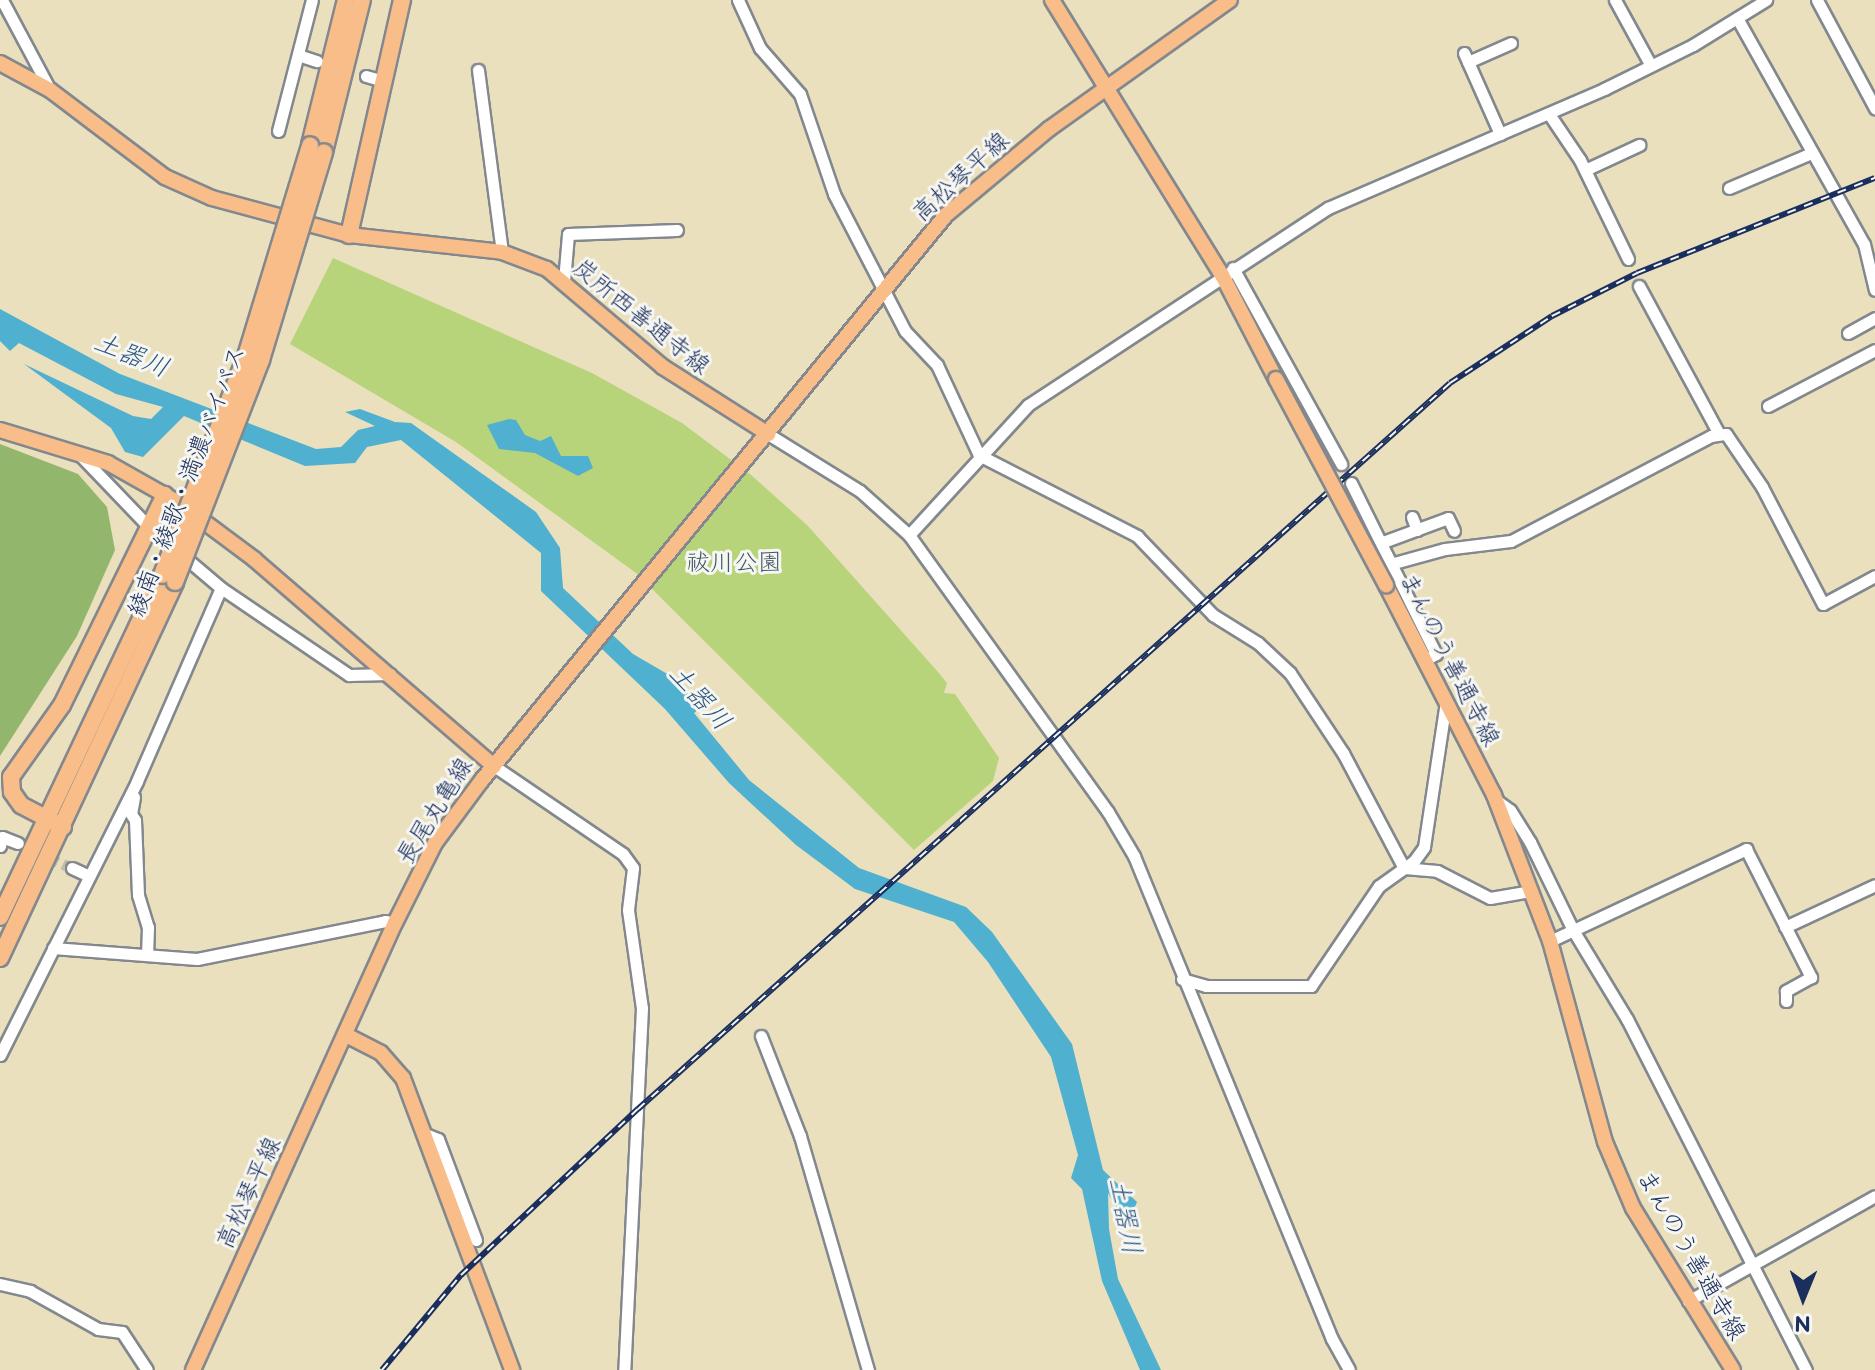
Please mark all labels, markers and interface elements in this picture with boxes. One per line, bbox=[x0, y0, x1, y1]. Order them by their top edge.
street label: 高松琴平線 bbox=[907, 126, 1015, 228]
street label: 炭所西善通寺線 bbox=[567, 253, 715, 381]
water label: 土器川 bbox=[89, 327, 173, 385]
street label: 綾南・綾歌・満濃バイパス bbox=[122, 341, 252, 621]
park label: 祓川公園 bbox=[686, 549, 782, 577]
street label: まんのう善通寺線 bbox=[1393, 567, 1505, 751]
water label: 土器川 bbox=[661, 659, 737, 737]
street label: 長尾丸亀線 bbox=[391, 752, 479, 870]
street label: 高松琴平線 bbox=[211, 1133, 287, 1253]
street label: まんのう善通寺線 bbox=[1631, 1165, 1751, 1345]
water label: 土器川 bbox=[1101, 1175, 1147, 1257]
north arrow bbox=[1763, 1258, 1843, 1338]
text: N bbox=[1794, 1309, 1811, 1336]

